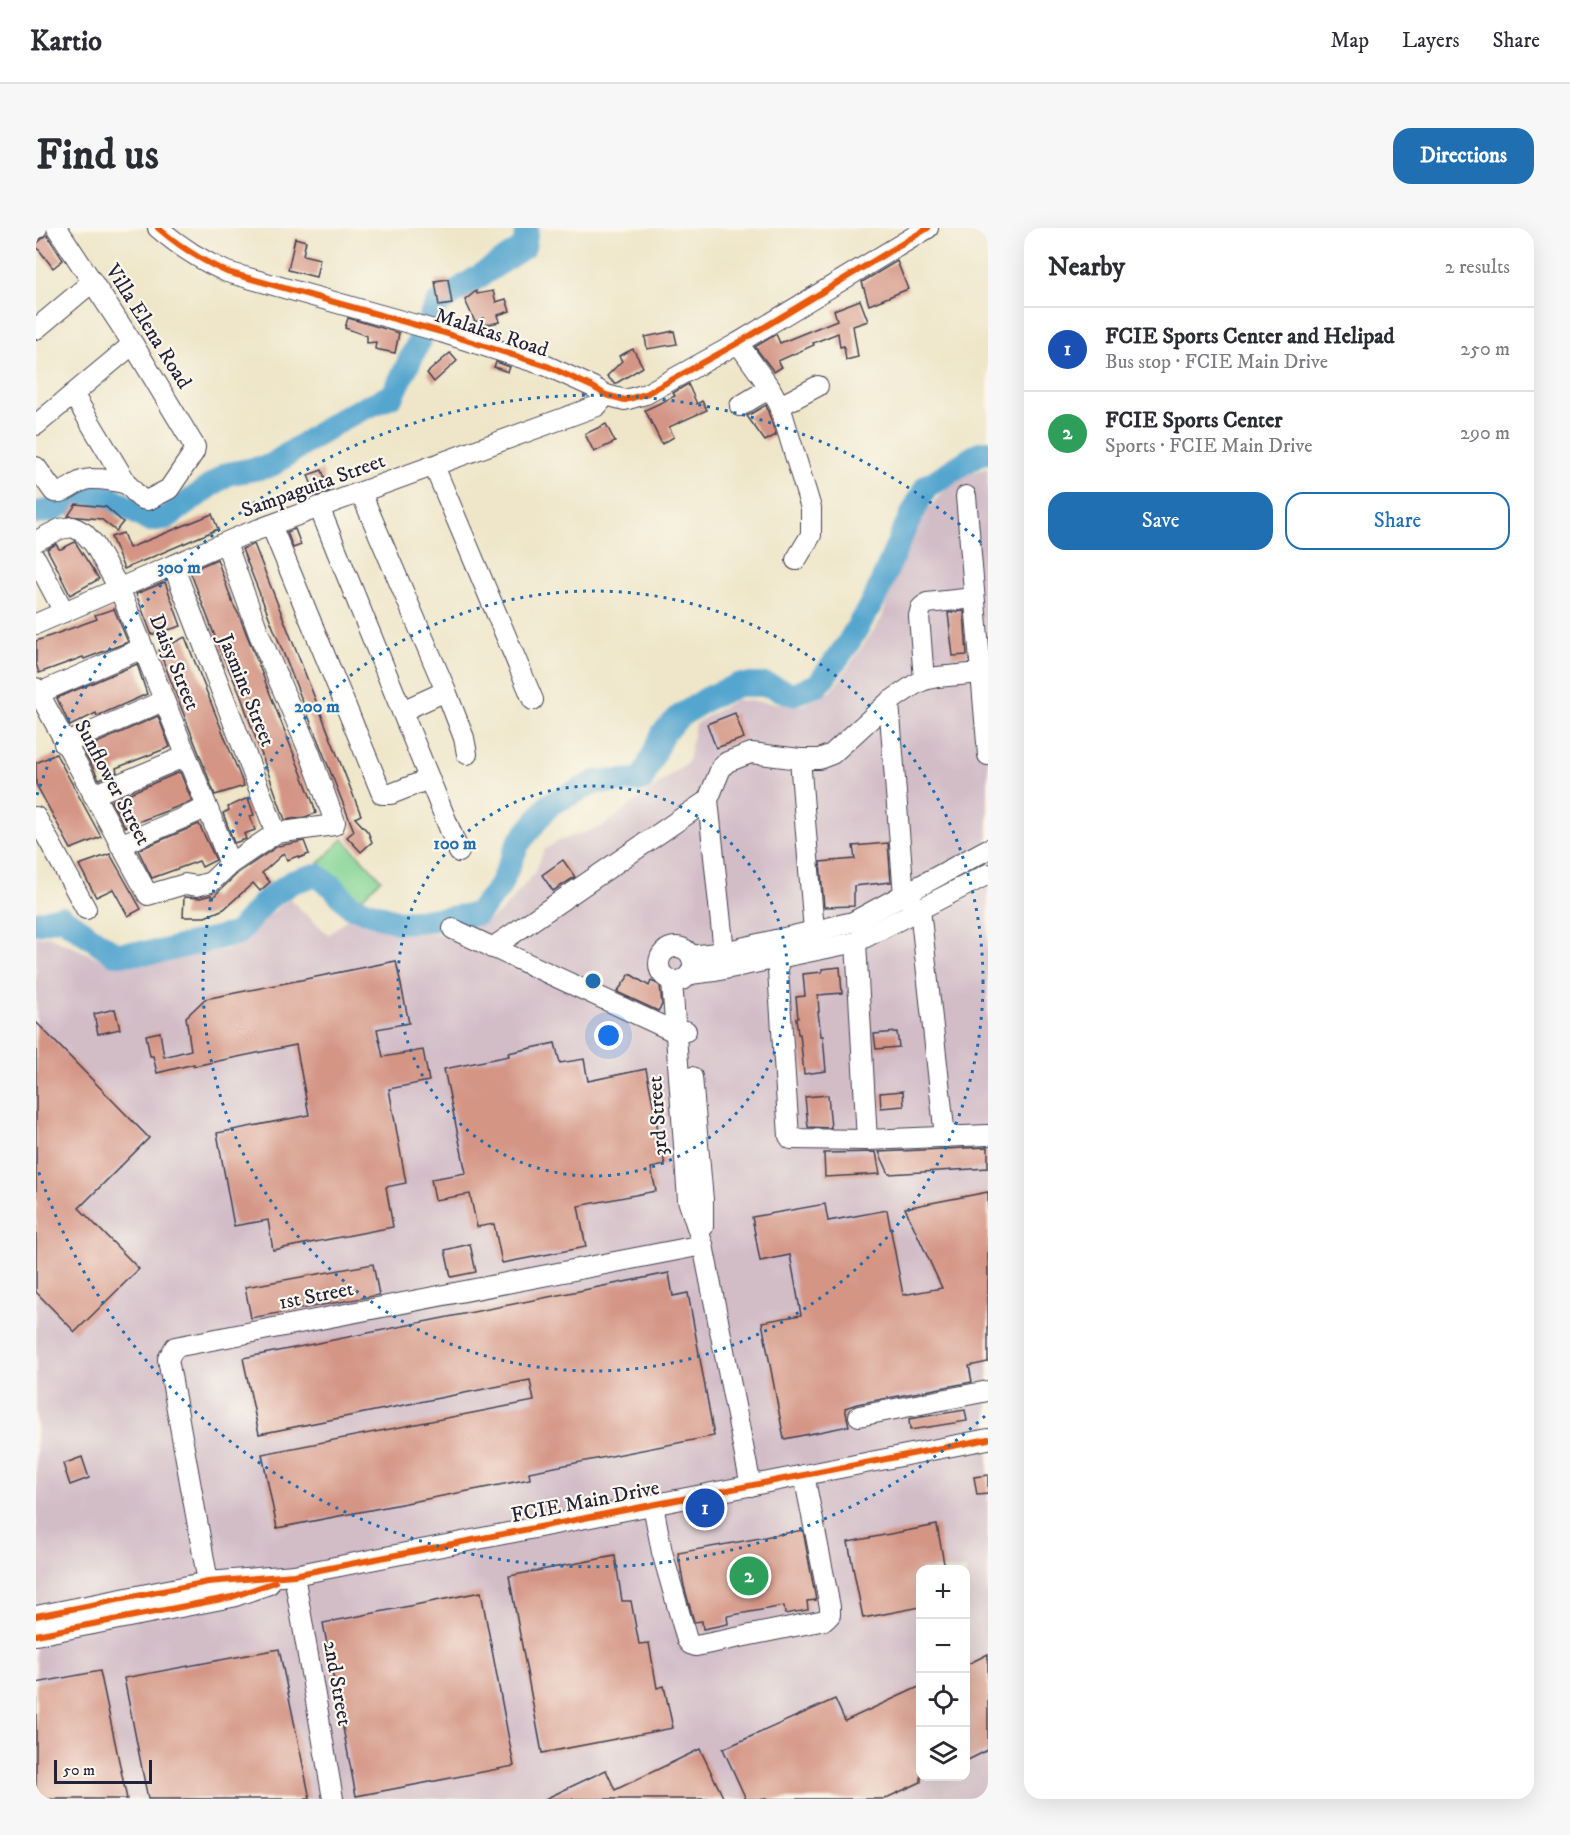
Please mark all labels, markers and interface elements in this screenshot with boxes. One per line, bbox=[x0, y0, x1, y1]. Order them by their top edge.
text: Kartio bbox=[30, 24, 102, 59]
text: Map bbox=[1330, 28, 1369, 54]
text: Layers bbox=[1402, 28, 1460, 54]
text: Share bbox=[1493, 28, 1540, 54]
button: Directions bbox=[1393, 128, 1534, 184]
text: Find us bbox=[36, 130, 159, 182]
text: Nearby bbox=[1048, 251, 1125, 284]
text: 2 results bbox=[1445, 255, 1510, 280]
street label: Villa Elena Road bbox=[99, 258, 197, 394]
street label: Malakas Road bbox=[432, 302, 552, 364]
text: FCIE Sports Center and Helipad bbox=[1105, 323, 1395, 350]
text: 1 bbox=[1064, 337, 1071, 362]
text: 250 m bbox=[1460, 337, 1510, 362]
text: Bus stop · FCIE Main Drive bbox=[1105, 350, 1328, 375]
text: FCIE Sports Center bbox=[1105, 407, 1282, 434]
text: 2 bbox=[1063, 421, 1072, 446]
text: 290 m bbox=[1460, 421, 1510, 446]
text: Sports · FCIE Main Drive bbox=[1105, 434, 1313, 459]
street label: Sampaguita Street bbox=[238, 448, 389, 524]
button: Save bbox=[1048, 492, 1273, 550]
button: Share bbox=[1285, 492, 1510, 550]
text: 300 m bbox=[157, 557, 201, 579]
street label: Daisy Street bbox=[143, 611, 205, 714]
street label: Jasmine Street bbox=[211, 629, 280, 751]
text: 200 m bbox=[294, 696, 340, 718]
street label: Sunflower Street bbox=[68, 715, 156, 850]
text: 100 m bbox=[433, 833, 477, 855]
centre of rings bbox=[583, 971, 603, 991]
your location bbox=[594, 1021, 623, 1050]
street label: 3rd Street bbox=[642, 1075, 674, 1157]
street label: 1st Street bbox=[277, 1276, 356, 1316]
street label: FCIE Main Drive bbox=[509, 1475, 662, 1529]
pin: 1 bbox=[686, 1486, 724, 1530]
pin: 2 bbox=[730, 1554, 768, 1598]
map controls bbox=[916, 1565, 970, 1781]
button: + bbox=[916, 1565, 970, 1619]
button: − bbox=[916, 1619, 970, 1673]
street label: 2nd Street bbox=[317, 1639, 357, 1728]
button: locate bbox=[916, 1673, 970, 1727]
button: layers bbox=[916, 1727, 970, 1781]
scale bar bbox=[54, 1757, 152, 1784]
text: 50 m bbox=[63, 1760, 95, 1780]

